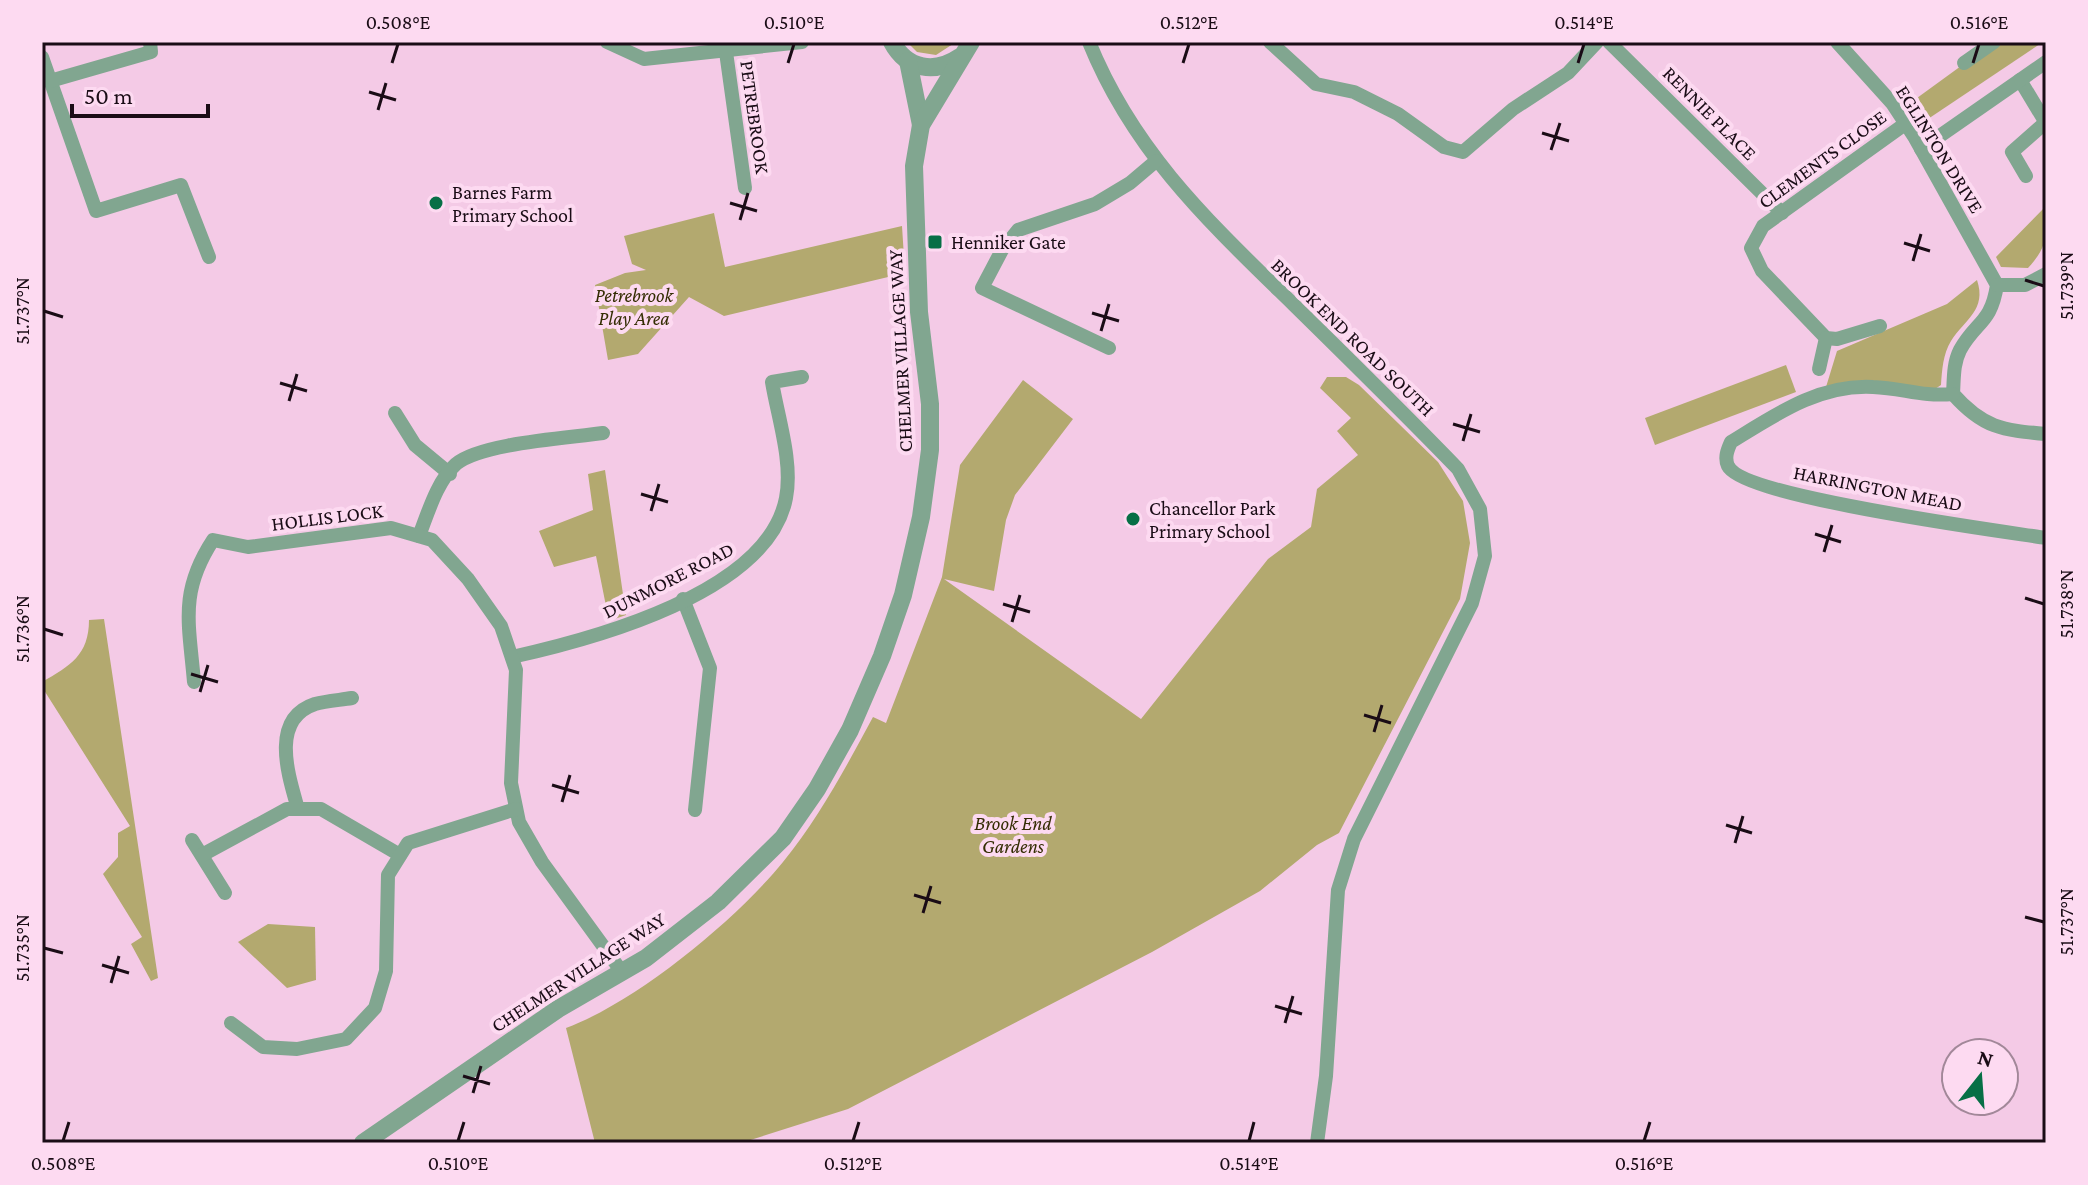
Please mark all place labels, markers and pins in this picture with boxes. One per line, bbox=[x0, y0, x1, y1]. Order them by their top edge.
place label: Barnes Farm Primary School bbox=[452, 181, 573, 227]
marker: Barnes Farm Primary School bbox=[427, 194, 445, 212]
place label: Henniker Gate bbox=[951, 231, 1066, 253]
marker: Henniker Gate bbox=[926, 233, 944, 251]
place label: Chancellor Park Primary School bbox=[1149, 497, 1276, 543]
marker: Chancellor Park Primary School bbox=[1124, 510, 1142, 528]

